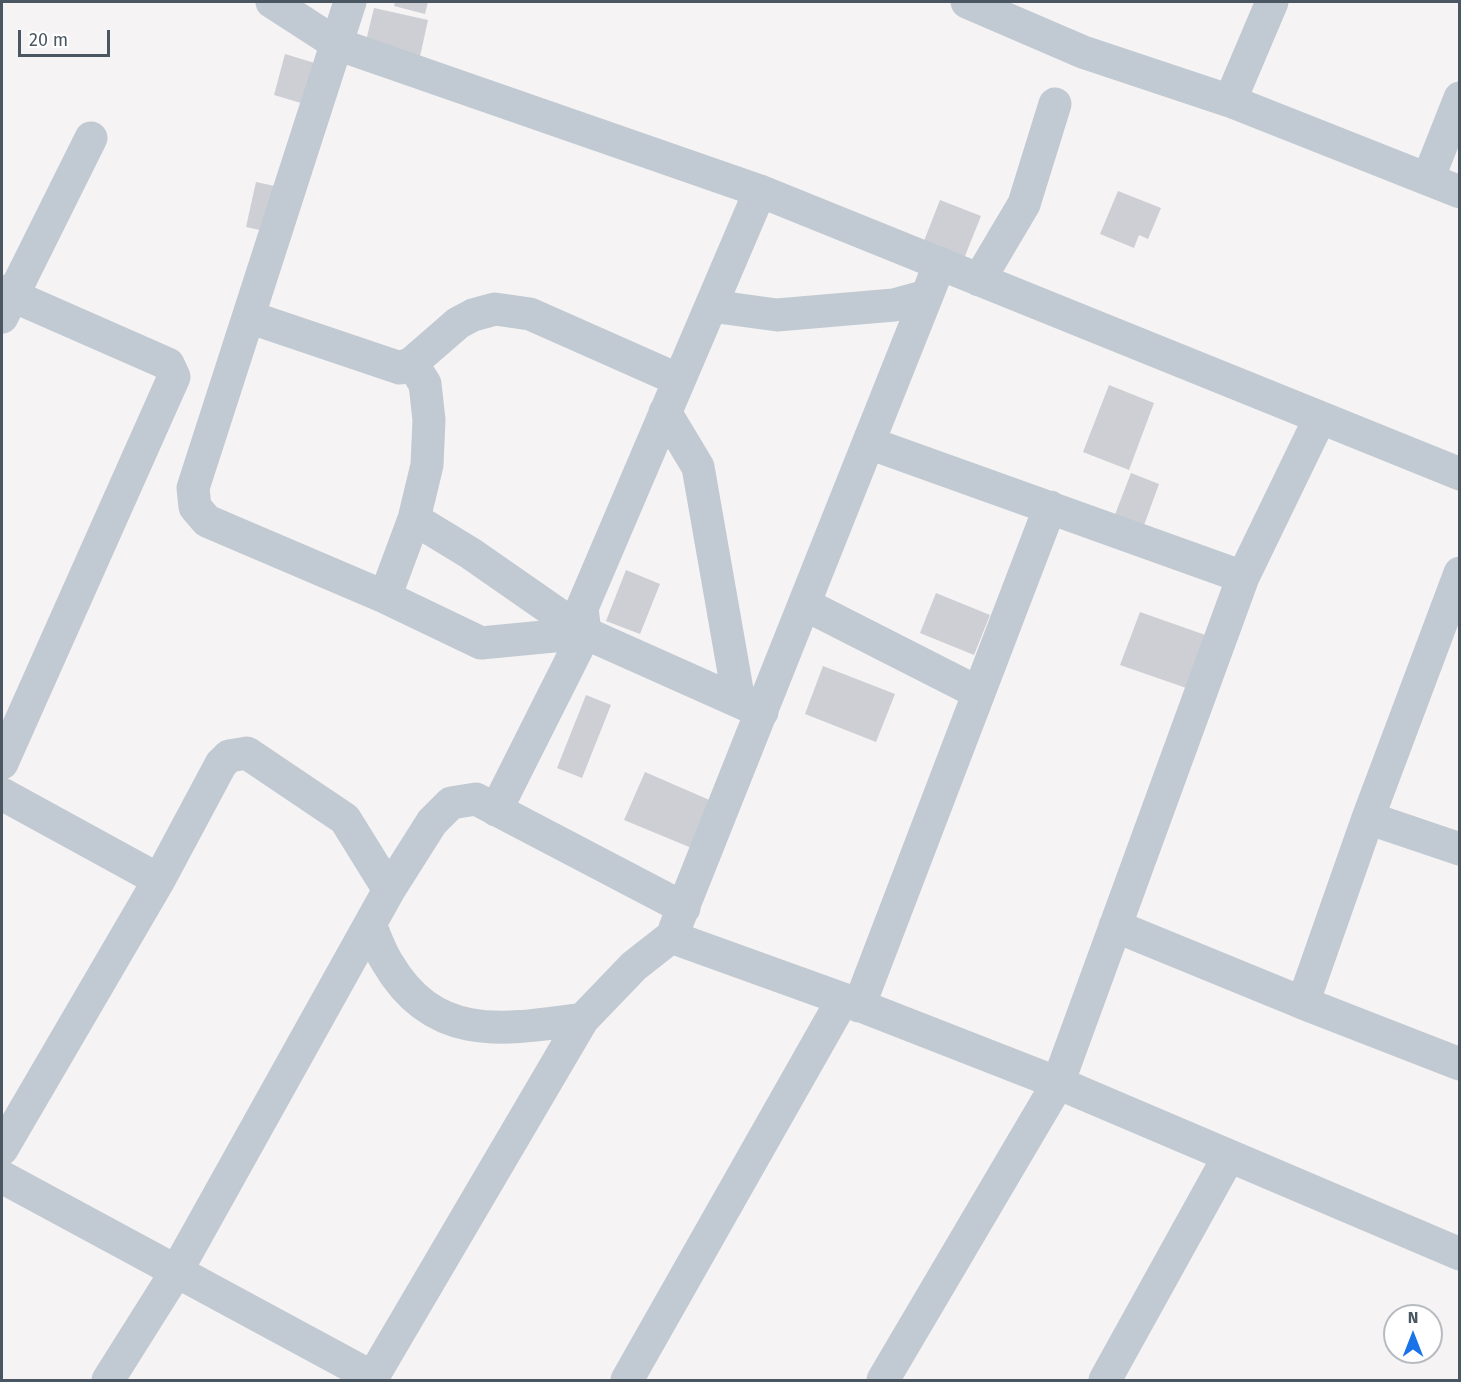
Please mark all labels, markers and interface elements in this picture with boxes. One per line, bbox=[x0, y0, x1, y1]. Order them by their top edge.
scale bar bbox=[21, 18, 112, 56]
text: 20 m bbox=[29, 29, 68, 51]
north arrow bbox=[1383, 1304, 1443, 1364]
text: N bbox=[1408, 1308, 1418, 1327]

